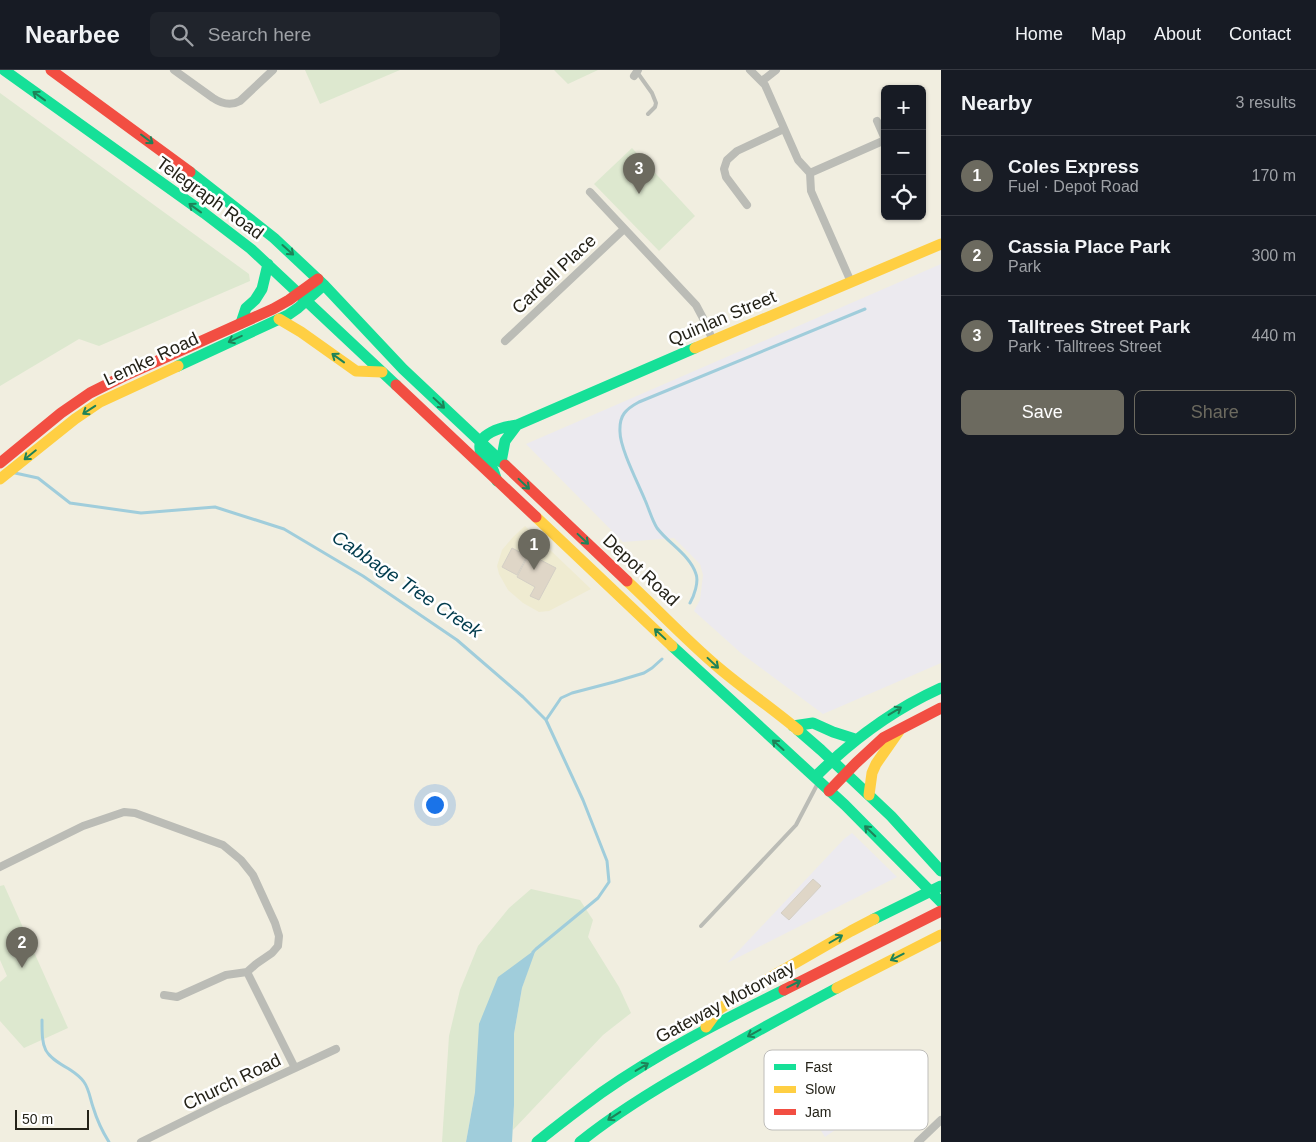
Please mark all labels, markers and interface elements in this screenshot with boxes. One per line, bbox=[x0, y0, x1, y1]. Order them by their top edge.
search box bbox=[150, 12, 500, 57]
text: Nearbee bbox=[25, 21, 120, 48]
icon: search bbox=[168, 21, 196, 49]
text: Search here bbox=[208, 24, 311, 45]
text: Home bbox=[1015, 24, 1063, 44]
text: Map bbox=[1091, 24, 1126, 44]
text: About bbox=[1154, 24, 1201, 44]
text: Contact bbox=[1229, 24, 1291, 44]
map controls bbox=[881, 85, 926, 220]
button: + bbox=[881, 85, 926, 130]
one-way arrow bbox=[33, 90, 46, 101]
text: Nearby bbox=[961, 91, 1032, 114]
text: 3 results bbox=[1236, 94, 1296, 111]
button: − bbox=[881, 130, 926, 175]
one-way arrow bbox=[140, 134, 154, 144]
street label: Telegraph Road bbox=[153, 153, 267, 243]
pin: 3 bbox=[623, 153, 655, 194]
text: Coles Express bbox=[1008, 156, 1139, 177]
text: 1 bbox=[973, 167, 981, 184]
text: 170 m bbox=[1252, 167, 1296, 184]
button: locate bbox=[881, 175, 926, 220]
text: Fuel · Depot Road bbox=[1008, 178, 1139, 195]
one-way arrow bbox=[189, 203, 203, 213]
street label: Cardell Place bbox=[508, 230, 600, 318]
text: Cassia Place Park bbox=[1008, 236, 1171, 257]
one-way arrow bbox=[282, 244, 295, 256]
text: 2 bbox=[973, 247, 981, 264]
text: 300 m bbox=[1252, 247, 1296, 264]
text: Park bbox=[1008, 258, 1041, 275]
street label: Quinlan Street bbox=[665, 286, 779, 350]
text: Talltrees Street Park bbox=[1008, 316, 1190, 337]
text: 3 bbox=[973, 327, 981, 344]
text: 440 m bbox=[1252, 327, 1296, 344]
street label: Lemke Road bbox=[101, 328, 201, 390]
one-way arrow bbox=[228, 335, 243, 345]
text: Park · Talltrees Street bbox=[1008, 338, 1162, 355]
one-way arrow bbox=[331, 353, 345, 363]
button: Save bbox=[961, 390, 1124, 435]
button: Share bbox=[1134, 390, 1296, 435]
one-way arrow bbox=[432, 397, 445, 409]
one-way arrow bbox=[82, 405, 96, 415]
one-way arrow bbox=[24, 449, 37, 460]
one-way arrow bbox=[518, 478, 530, 490]
water label: Cabbage Tree Creek bbox=[328, 526, 487, 643]
pin: 1 bbox=[518, 529, 550, 570]
street label: Depot Road bbox=[599, 530, 683, 610]
one-way arrow bbox=[576, 533, 589, 545]
one-way arrow bbox=[653, 628, 666, 640]
one-way arrow bbox=[707, 657, 720, 669]
one-way arrow bbox=[887, 706, 901, 716]
one-way arrow bbox=[772, 739, 785, 751]
your location bbox=[422, 792, 448, 818]
one-way arrow bbox=[865, 825, 877, 837]
pin: 2 bbox=[6, 927, 38, 968]
one-way arrow bbox=[829, 934, 843, 944]
one-way arrow bbox=[890, 952, 905, 962]
street label: Gateway Motorway bbox=[652, 957, 798, 1047]
one-way arrow bbox=[787, 979, 802, 989]
one-way arrow bbox=[747, 1028, 761, 1038]
street label: Church Road bbox=[180, 1050, 284, 1114]
legend bbox=[764, 1050, 928, 1130]
text: Fast bbox=[805, 1059, 832, 1075]
one-way arrow bbox=[634, 1061, 648, 1071]
text: Slow bbox=[805, 1081, 836, 1097]
text: Jam bbox=[805, 1104, 831, 1120]
scale bar bbox=[15, 1107, 89, 1130]
text: 50 m bbox=[22, 1111, 53, 1127]
one-way arrow bbox=[608, 1112, 622, 1122]

